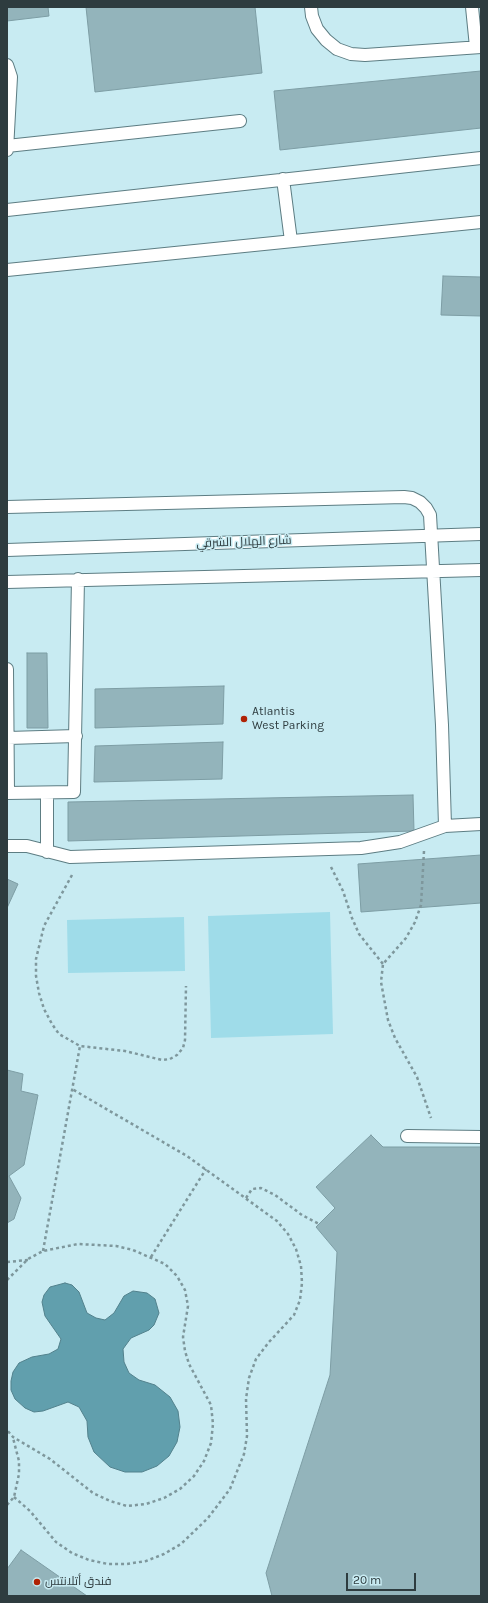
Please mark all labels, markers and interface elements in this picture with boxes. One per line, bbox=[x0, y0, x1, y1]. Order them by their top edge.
street label: شارع الهلال الشرقي bbox=[196, 533, 292, 551]
place label: Atlantis West Parking bbox=[252, 705, 324, 733]
marker: Atlantis West Parking bbox=[239, 714, 249, 724]
scale bar bbox=[348, 1565, 418, 1591]
text: 20 m bbox=[353, 1573, 381, 1587]
place label: فندق أتلانتس bbox=[45, 1575, 112, 1589]
marker: فندق أتلانتس bbox=[32, 1577, 42, 1587]

